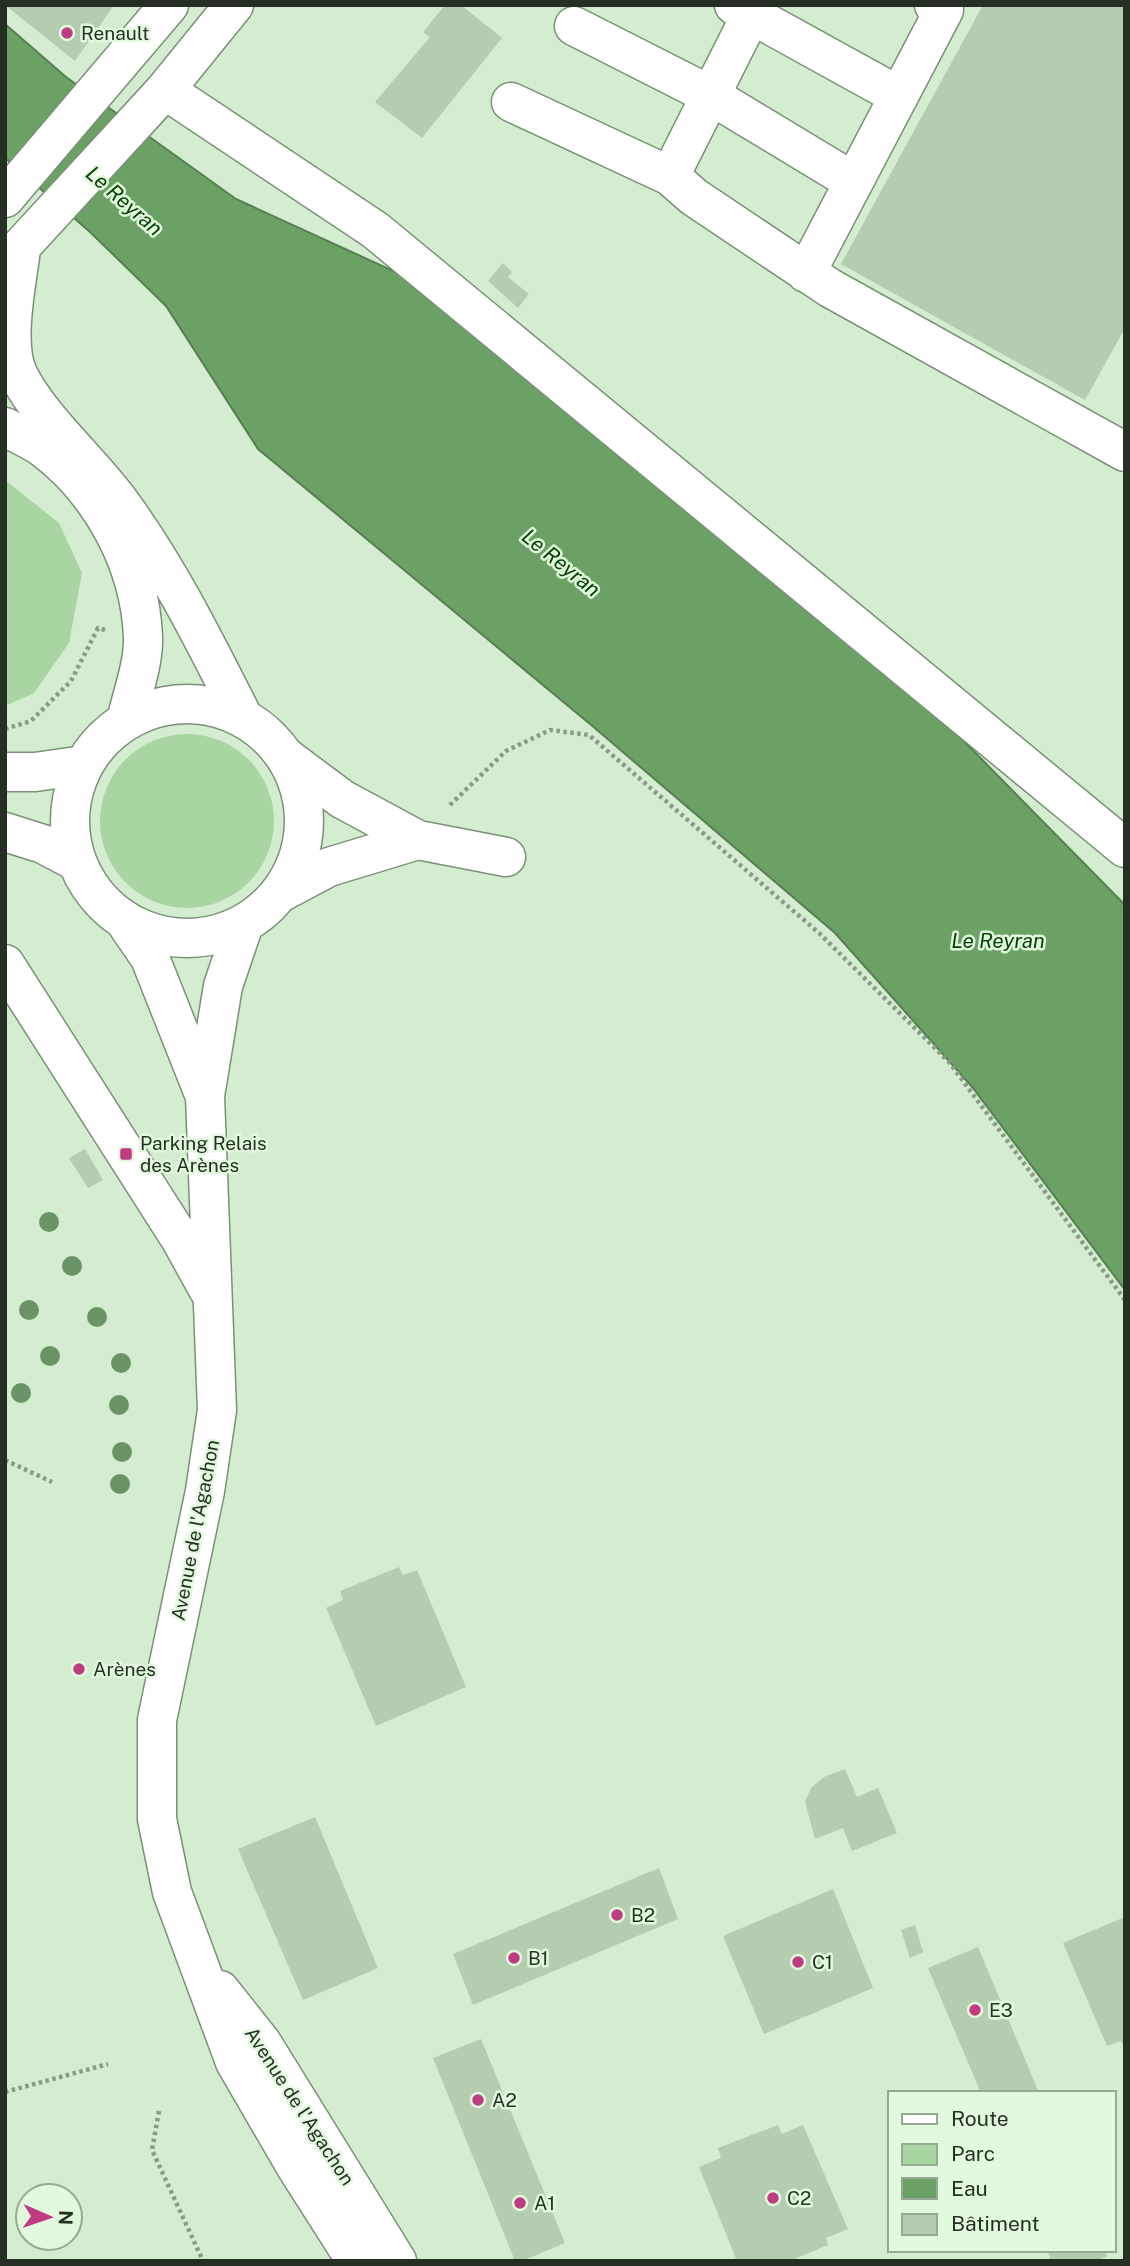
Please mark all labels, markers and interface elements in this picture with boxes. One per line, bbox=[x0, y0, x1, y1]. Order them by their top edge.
place label: Renault bbox=[81, 22, 149, 44]
marker: Renault bbox=[59, 25, 75, 41]
water label: Le Reyran bbox=[81, 161, 168, 241]
water label: Le Reyran bbox=[517, 523, 605, 602]
water label: Le Reyran bbox=[951, 928, 1045, 953]
place label: Parking Relais des Arènes bbox=[140, 1132, 267, 1176]
marker: Parking Relais des Arènes bbox=[118, 1146, 134, 1162]
street label: Avenue de l'Agachon bbox=[167, 1438, 223, 1622]
place label: Arènes bbox=[93, 1658, 156, 1680]
marker: Arènes bbox=[71, 1661, 87, 1677]
place label: B2 bbox=[631, 1904, 655, 1926]
marker: B2 bbox=[609, 1907, 625, 1923]
place label: B1 bbox=[528, 1947, 548, 1969]
marker: B1 bbox=[506, 1950, 522, 1966]
place label: C1 bbox=[812, 1951, 833, 1973]
marker: C1 bbox=[790, 1954, 806, 1970]
place label: E3 bbox=[989, 1999, 1013, 2021]
marker: E3 bbox=[967, 2002, 983, 2018]
street label: Avenue de l'Agachon bbox=[241, 2023, 359, 2189]
place label: A2 bbox=[492, 2089, 517, 2111]
legend bbox=[888, 2091, 1116, 2252]
marker: A2 bbox=[470, 2092, 486, 2108]
text: Route bbox=[951, 2106, 1009, 2131]
text: Parc bbox=[951, 2141, 995, 2166]
text: Eau bbox=[951, 2176, 988, 2201]
north arrow bbox=[14, 2182, 84, 2252]
place label: C2 bbox=[787, 2187, 811, 2209]
marker: C2 bbox=[765, 2190, 781, 2206]
place label: A1 bbox=[534, 2192, 555, 2214]
marker: A1 bbox=[512, 2195, 528, 2211]
text: N bbox=[55, 2210, 77, 2225]
text: Bâtiment bbox=[951, 2211, 1040, 2236]

